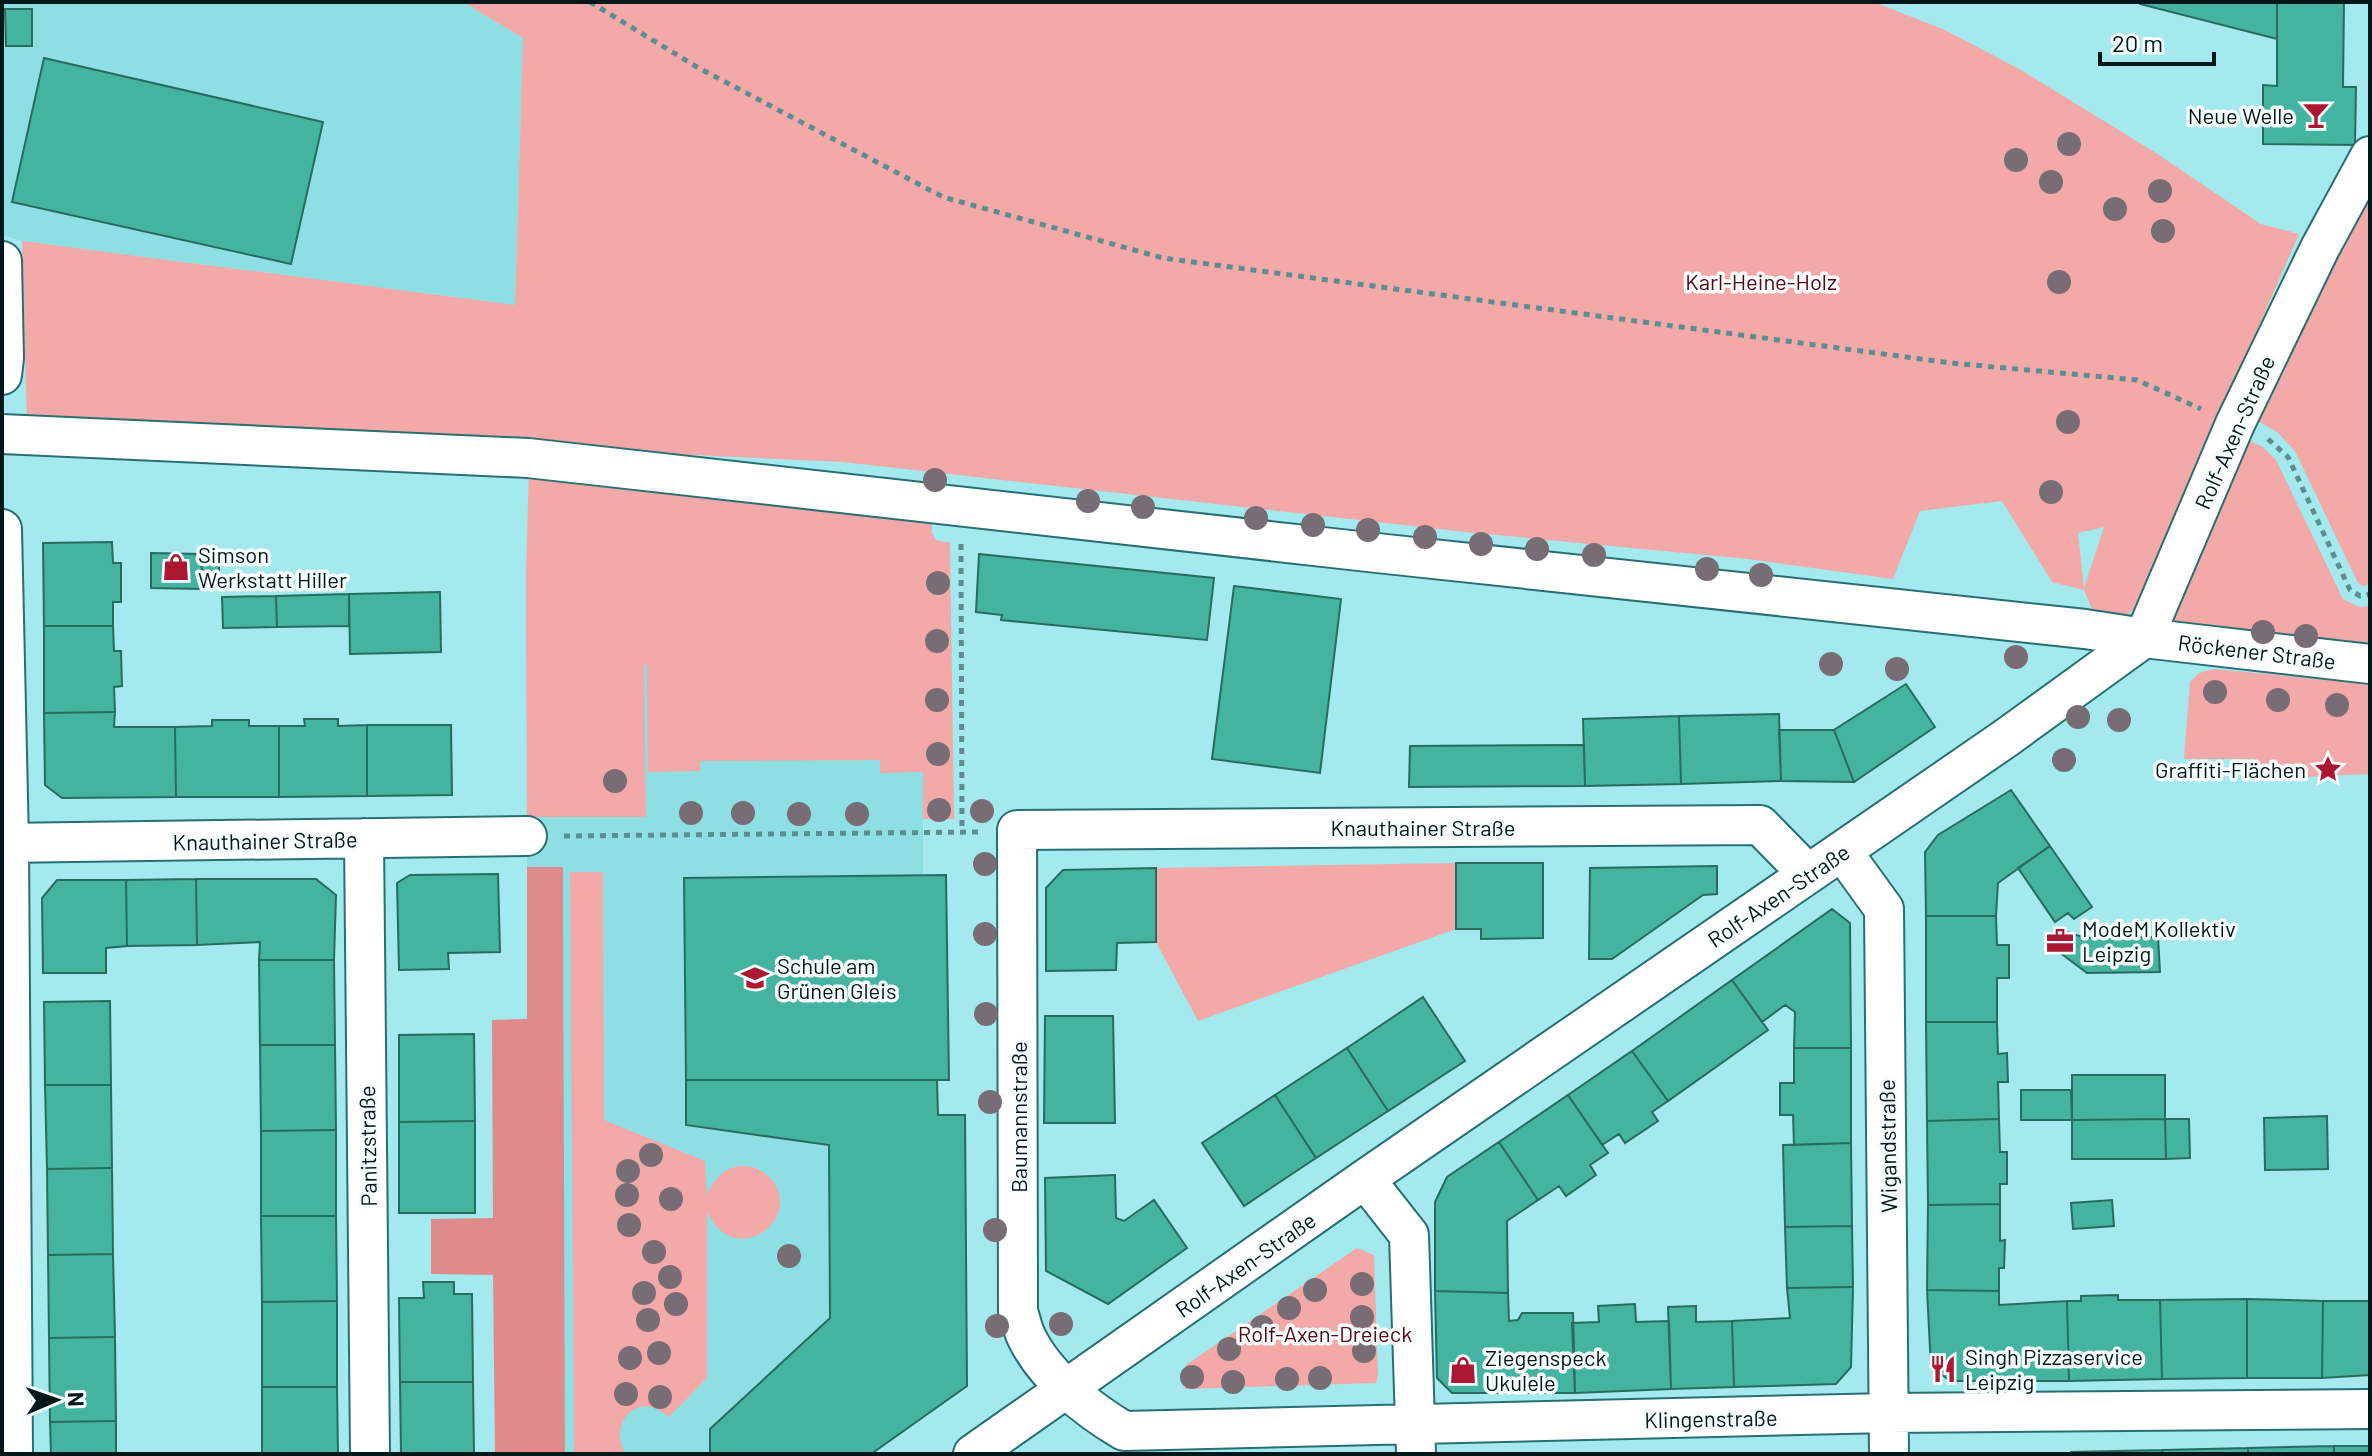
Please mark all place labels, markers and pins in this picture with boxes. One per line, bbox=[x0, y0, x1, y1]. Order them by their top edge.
bar icon: Neue Welle bbox=[2301, 100, 2331, 130]
place label: Neue Welle bbox=[2188, 102, 2294, 128]
place label: Simson Werkstatt Hiller bbox=[198, 541, 347, 592]
shop icon: Simson Werkstatt Hiller bbox=[161, 552, 191, 582]
place icon: Graffiti-Flächen bbox=[2313, 754, 2343, 784]
place label: Graffiti-Flächen bbox=[2155, 756, 2306, 782]
place label: ModeM Kollektiv Leipzig bbox=[2082, 915, 2236, 966]
office icon: ModeM Kollektiv Leipzig bbox=[2045, 926, 2075, 956]
place label: Schule am Grünen Gleis bbox=[777, 952, 897, 1003]
school or university icon: Schule am Grünen Gleis bbox=[740, 963, 770, 993]
place label: Singh Pizzaservice Leipzig bbox=[1965, 1343, 2143, 1394]
place label: Ziegenspeck Ukulele bbox=[1485, 1344, 1607, 1395]
restaurant icon: Singh Pizzaservice Leipzig bbox=[1928, 1354, 1958, 1384]
shop icon: Ziegenspeck Ukulele bbox=[1448, 1355, 1478, 1385]

